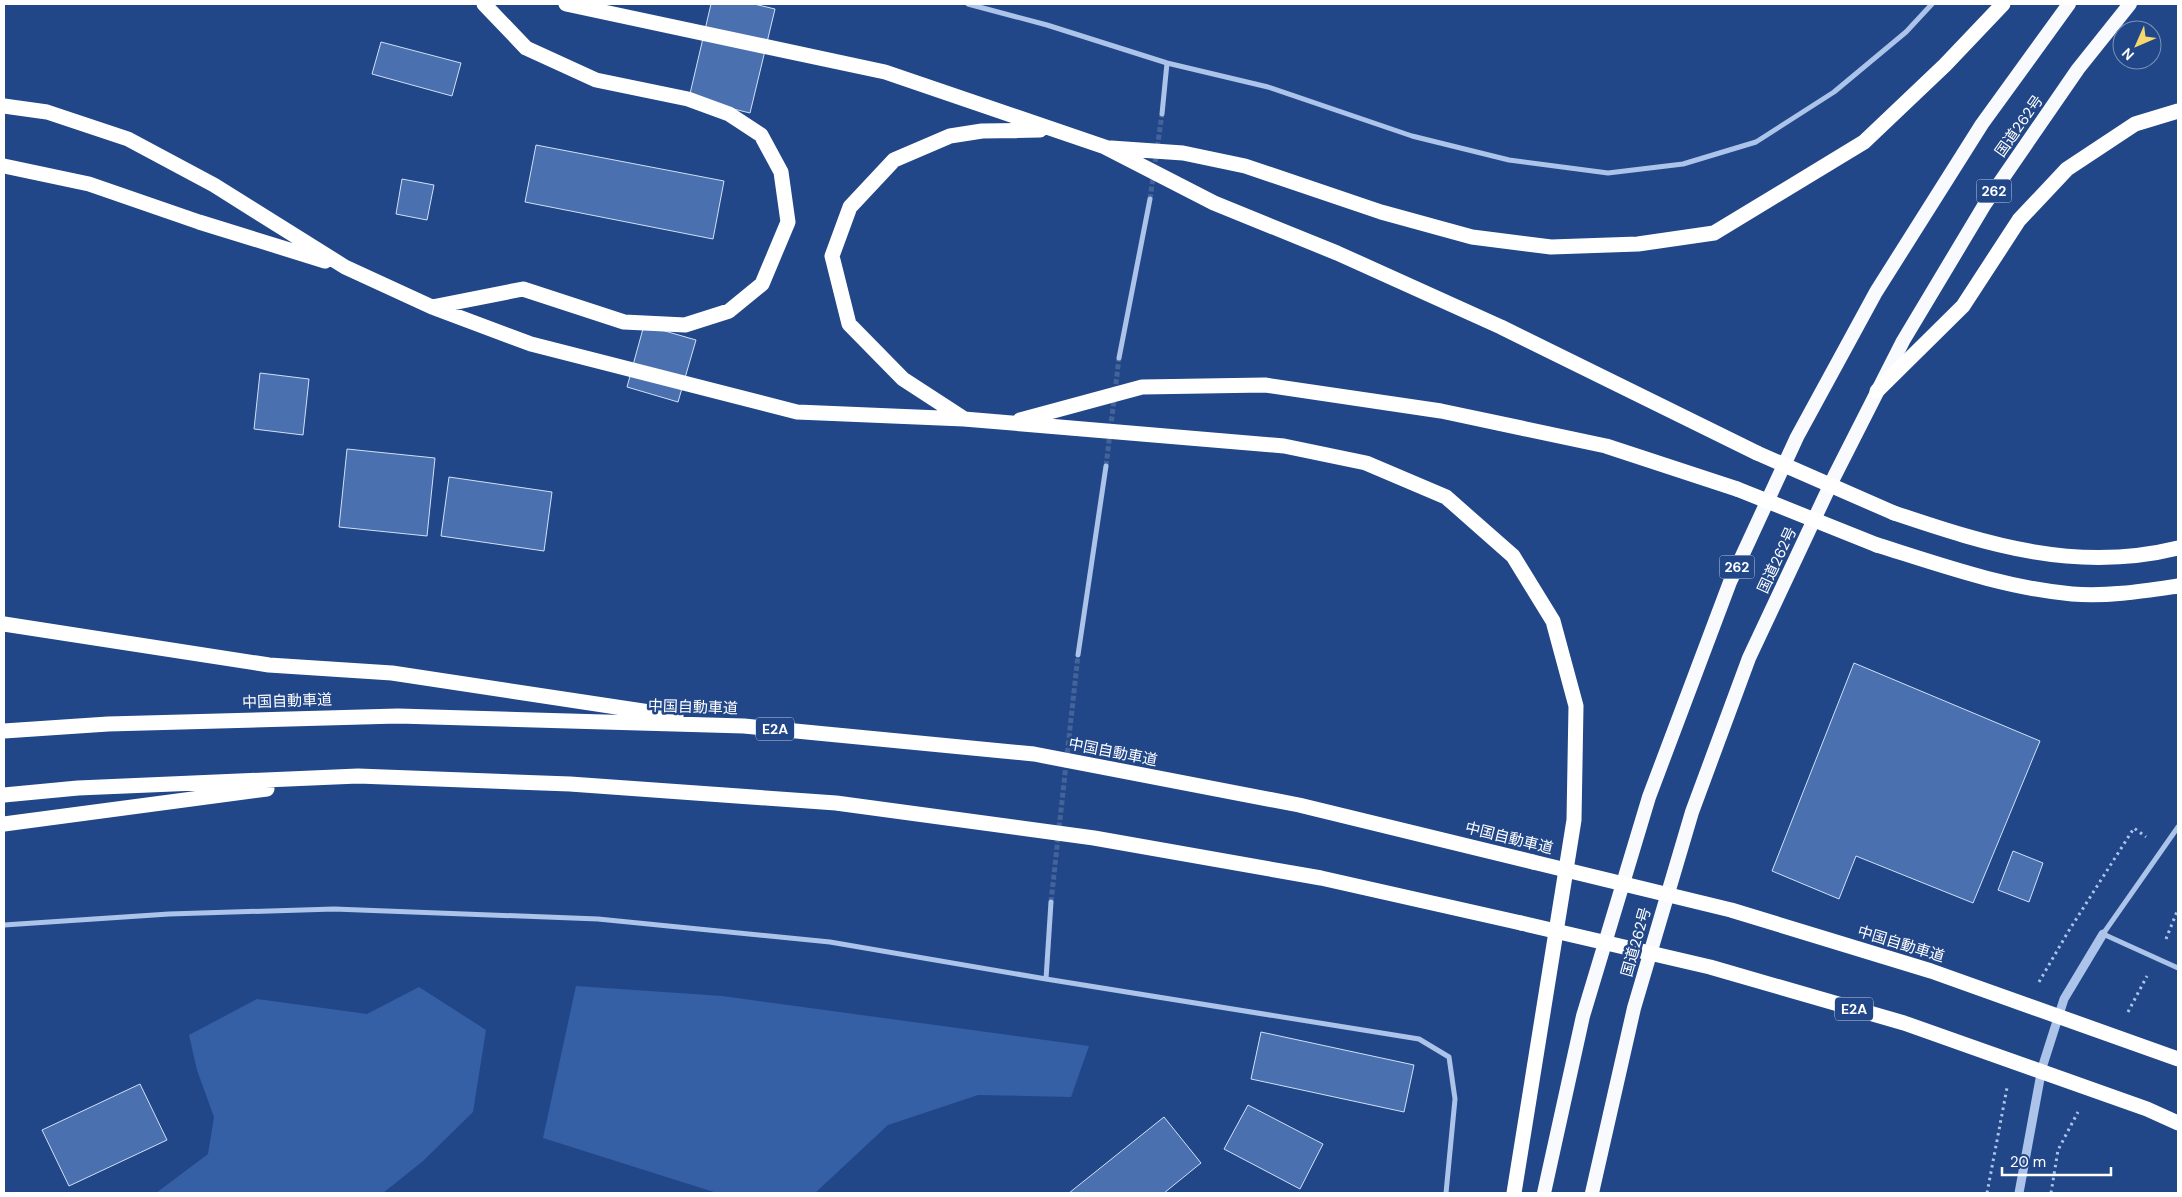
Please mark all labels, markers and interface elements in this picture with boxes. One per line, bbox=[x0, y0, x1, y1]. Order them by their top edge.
north arrow bbox=[2112, 20, 2162, 70]
text: N bbox=[2118, 44, 2138, 64]
street label: 国道262号 bbox=[1990, 91, 2048, 161]
road number: 262 bbox=[1976, 180, 2012, 202]
street label: 国道262号 bbox=[1753, 523, 1801, 597]
road number: 262 bbox=[1720, 556, 1754, 578]
street label: 中国自動車道 bbox=[242, 689, 332, 713]
street label: 中国自動車道 bbox=[648, 695, 738, 719]
road number: E2A bbox=[756, 718, 794, 741]
street label: 中国自動車道 bbox=[1067, 734, 1159, 770]
street label: 中国自動車道 bbox=[1463, 817, 1555, 859]
street label: 国道262号 bbox=[1617, 905, 1655, 979]
street label: 中国自動車道 bbox=[1855, 921, 1947, 967]
road number: E2A bbox=[1835, 998, 1873, 1021]
scale bar bbox=[2002, 1144, 2111, 1176]
text: 20 m bbox=[2010, 1152, 2046, 1172]

